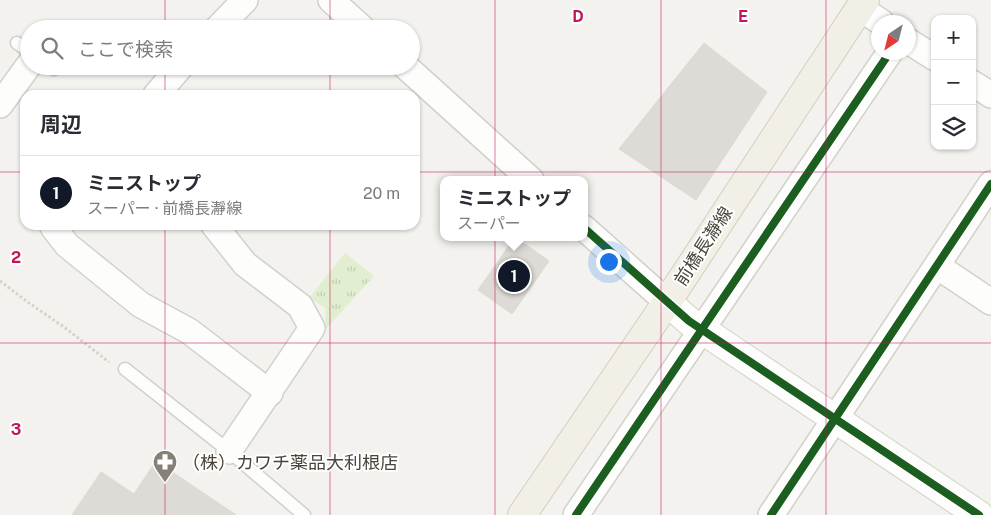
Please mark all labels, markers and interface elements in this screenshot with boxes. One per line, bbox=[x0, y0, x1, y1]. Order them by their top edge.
text: D bbox=[572, 7, 584, 26]
text: E bbox=[738, 7, 748, 26]
north arrow bbox=[871, 15, 916, 60]
map controls bbox=[931, 15, 976, 150]
button: + bbox=[931, 15, 976, 60]
search box bbox=[20, 20, 420, 75]
icon: search bbox=[38, 34, 66, 62]
text: ここで検索 bbox=[78, 38, 173, 60]
button: − bbox=[931, 60, 976, 105]
button: layers bbox=[931, 105, 976, 150]
text: 周辺 bbox=[40, 112, 82, 137]
text: ミニストップ bbox=[87, 172, 201, 194]
popup bbox=[440, 176, 588, 241]
text: 1 bbox=[53, 184, 59, 203]
text: 20 m bbox=[363, 184, 400, 203]
text: ミニストップ bbox=[457, 187, 571, 209]
text: スーパー · 前橋長瀞線 bbox=[87, 199, 242, 218]
street label: 前橋長瀞線 bbox=[670, 203, 736, 289]
text: スーパー bbox=[457, 214, 521, 233]
text: 2 bbox=[11, 248, 21, 267]
your location bbox=[596, 249, 622, 275]
pin: 1 bbox=[498, 257, 530, 295]
text: 3 bbox=[11, 420, 21, 439]
pharmacy icon: （株）カワチ薬品大利根店 bbox=[152, 449, 178, 483]
place label: （株）カワチ薬品大利根店 bbox=[182, 452, 398, 473]

